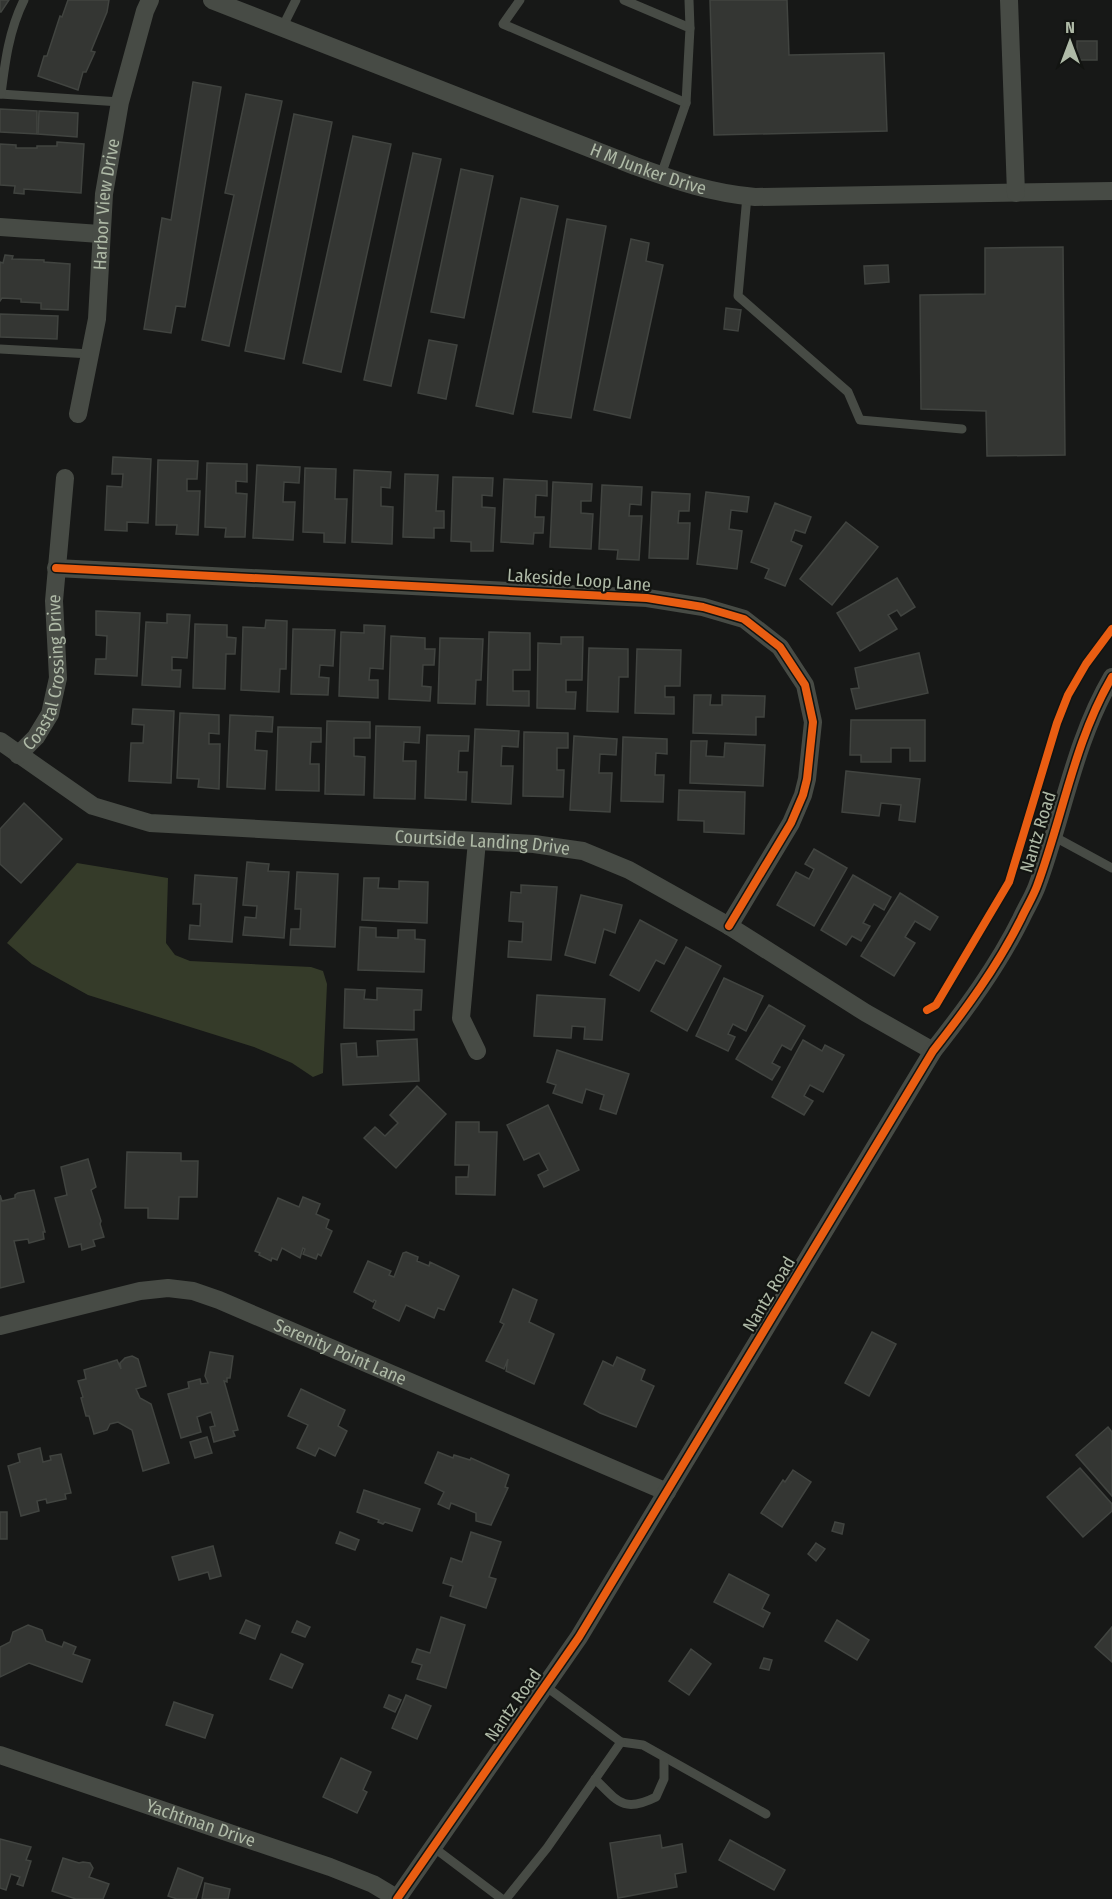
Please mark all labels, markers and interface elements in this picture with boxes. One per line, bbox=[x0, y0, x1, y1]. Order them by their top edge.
north arrow bbox=[1040, 12, 1100, 72]
text: N bbox=[1065, 18, 1075, 37]
street label: Harbor View Drive bbox=[89, 137, 124, 271]
street label: H M Junker Drive bbox=[587, 138, 709, 199]
street label: Lakeside Loop Lane bbox=[506, 564, 652, 596]
street label: Coastal Crossing Drive bbox=[18, 593, 70, 755]
street label: Nantz Road bbox=[1015, 789, 1061, 875]
street label: Courtside Landing Drive bbox=[394, 825, 572, 860]
street label: Nantz Road bbox=[738, 1252, 800, 1336]
street label: Serenity Point Lane bbox=[270, 1314, 410, 1390]
street label: Nantz Road bbox=[480, 1664, 546, 1746]
street label: Yachtman Drive bbox=[143, 1794, 258, 1852]

